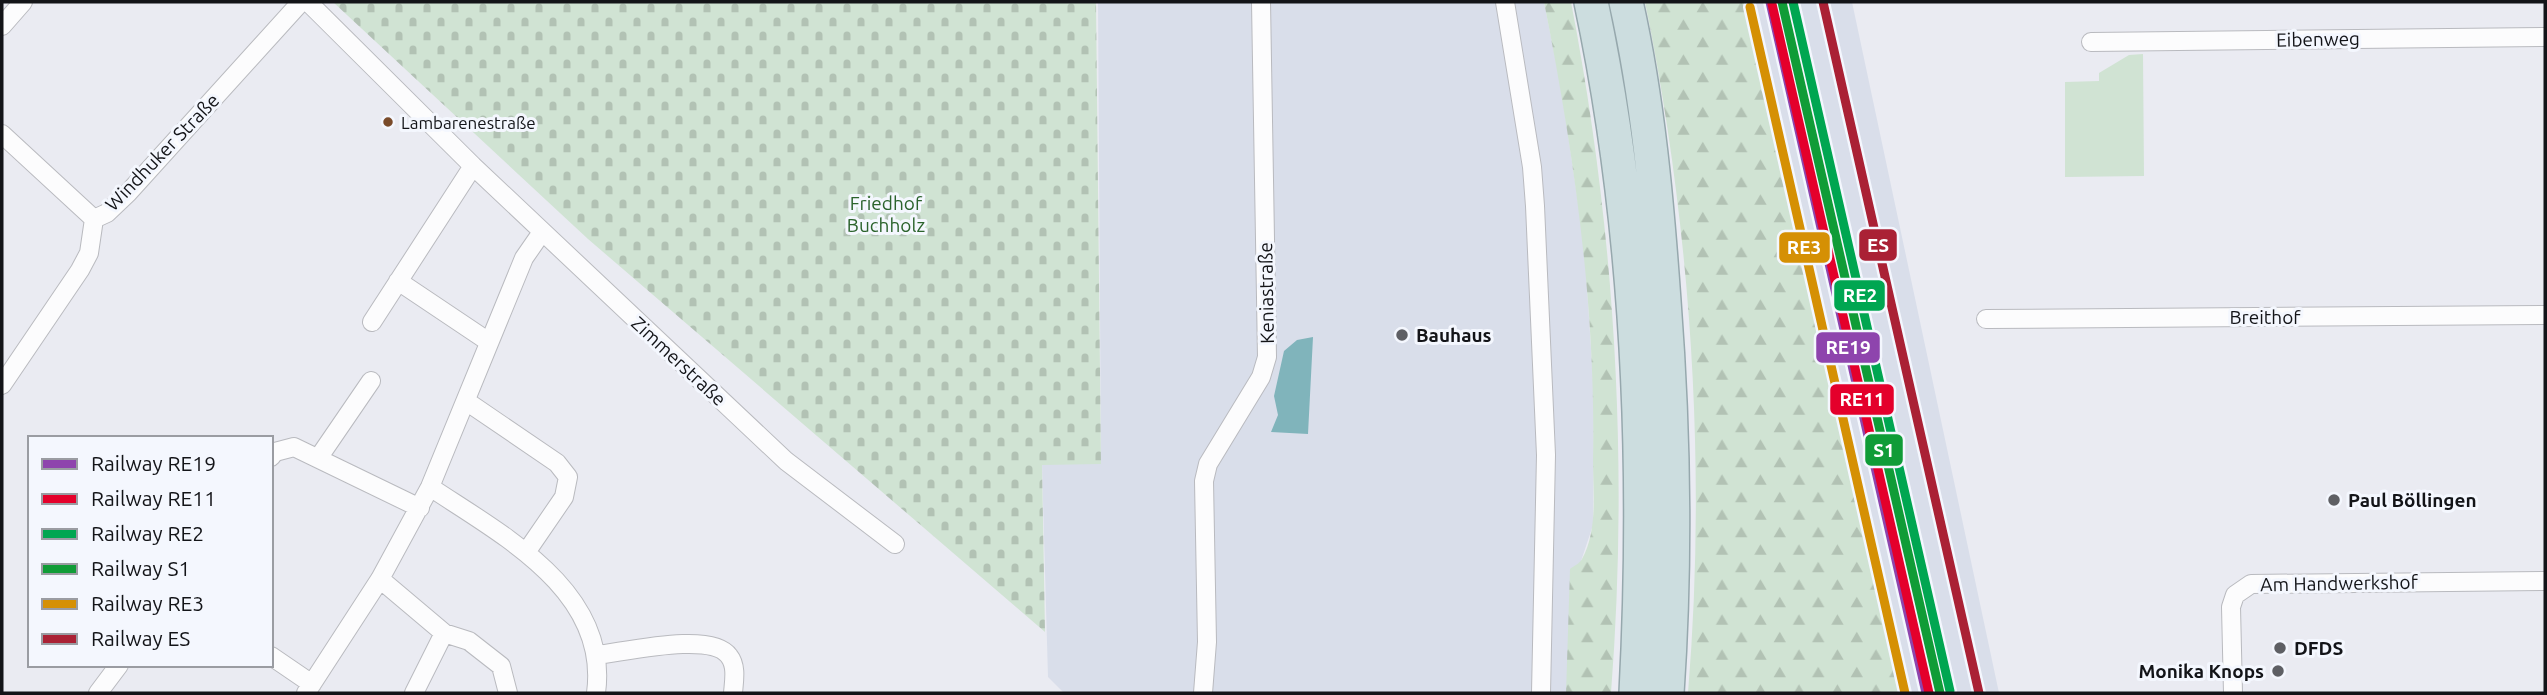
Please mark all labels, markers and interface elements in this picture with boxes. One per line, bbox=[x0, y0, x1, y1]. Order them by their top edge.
street label: Eibenweg bbox=[2276, 27, 2360, 51]
street label: Windhuker Straße bbox=[101, 89, 223, 215]
place label: Lambarenestraße bbox=[401, 113, 536, 132]
marker: Lambarenestraße bbox=[381, 115, 395, 129]
park label: Friedhof Buchholz bbox=[847, 192, 925, 236]
line badge: ES bbox=[1858, 228, 1898, 262]
line badge: RE3 bbox=[1778, 231, 1831, 264]
text: ES bbox=[1867, 234, 1889, 256]
text: RE3 bbox=[1787, 236, 1821, 258]
street label: Keniastraße bbox=[1254, 242, 1278, 344]
line badge: RE2 bbox=[1833, 279, 1886, 312]
text: RE2 bbox=[1843, 284, 1877, 306]
street label: Breithof bbox=[2229, 306, 2301, 328]
street label: Zimmerstraße bbox=[627, 312, 731, 410]
place label: Bauhaus bbox=[1416, 324, 1492, 346]
marker: Bauhaus bbox=[1394, 327, 1410, 343]
line badge: RE19 bbox=[1815, 331, 1881, 364]
text: RE19 bbox=[1825, 336, 1871, 358]
line badge: RE11 bbox=[1829, 383, 1895, 416]
text: RE11 bbox=[1839, 388, 1885, 410]
line badge: S1 bbox=[1864, 433, 1904, 467]
legend bbox=[28, 436, 273, 667]
text: S1 bbox=[1873, 439, 1895, 461]
text: Railway RE19 bbox=[91, 451, 216, 475]
text: Railway RE11 bbox=[91, 486, 216, 510]
place label: Paul Böllingen bbox=[2348, 489, 2477, 511]
marker: Paul Böllingen bbox=[2326, 492, 2342, 508]
text: Railway RE2 bbox=[91, 521, 204, 545]
text: Railway S1 bbox=[91, 556, 190, 580]
street label: Am Handwerkshof bbox=[2260, 571, 2419, 595]
text: Railway RE3 bbox=[91, 591, 204, 615]
text: Railway ES bbox=[91, 626, 190, 650]
place label: DFDS bbox=[2294, 637, 2343, 659]
marker: DFDS bbox=[2272, 640, 2288, 656]
place label: Monika Knops bbox=[2138, 660, 2264, 682]
marker: Monika Knops bbox=[2270, 663, 2286, 679]

